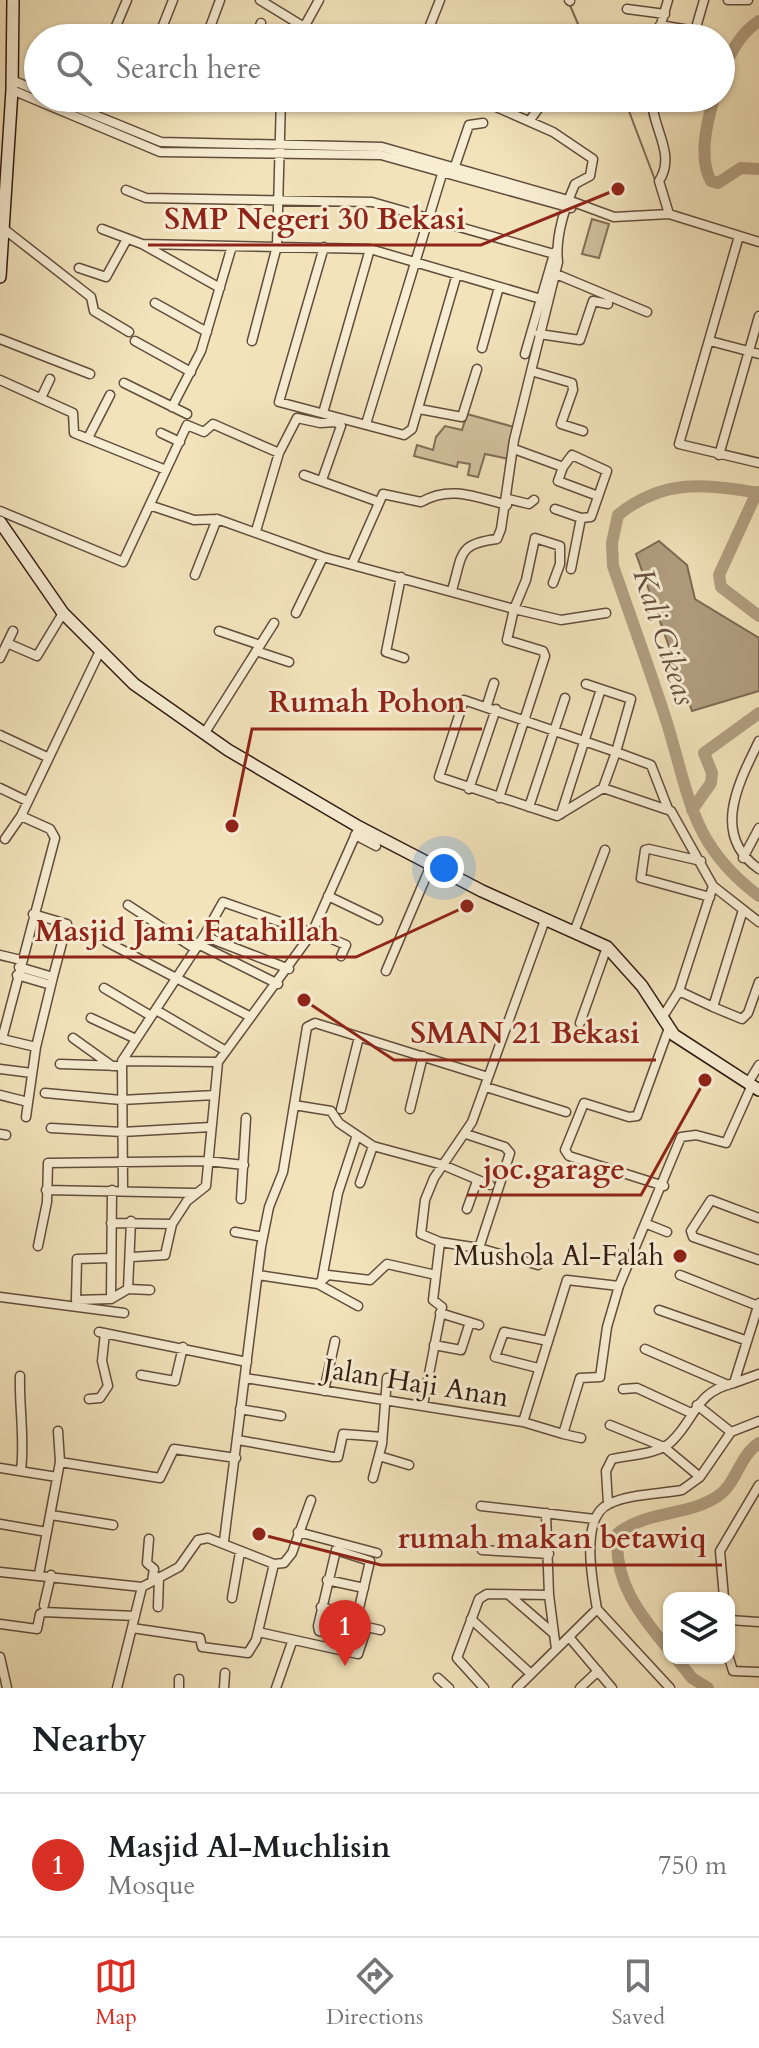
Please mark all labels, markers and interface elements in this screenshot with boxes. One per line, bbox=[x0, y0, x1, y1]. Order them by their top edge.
search box bbox=[24, 24, 735, 112]
icon: search bbox=[52, 46, 96, 90]
text: Search here bbox=[116, 48, 261, 89]
callout: SMP Negeri 30 Bekasi bbox=[148, 191, 481, 245]
text: SMP Negeri 30 Bekasi bbox=[164, 199, 466, 240]
water label: Kali Cikeas bbox=[623, 563, 705, 711]
callout: Rumah Pohon bbox=[252, 675, 482, 729]
text: Rumah Pohon bbox=[268, 682, 466, 723]
your location bbox=[424, 848, 464, 888]
callout: Masjid Jami Fatahillah bbox=[19, 903, 356, 957]
text: Masjid Jami Fatahillah bbox=[35, 911, 340, 952]
callout: SMAN 21 Bekasi bbox=[394, 1006, 656, 1060]
text: SMAN 21 Bekasi bbox=[410, 1013, 640, 1054]
callout: joc.garage bbox=[467, 1141, 641, 1195]
text: joc.garage bbox=[479, 1149, 625, 1190]
place label: Mushola Al-Falah bbox=[453, 1237, 664, 1275]
marker: Mushola Al-Falah bbox=[671, 1247, 689, 1265]
street label: Jalan Haji Anan bbox=[317, 1349, 511, 1416]
callout: rumah makan betawiq bbox=[381, 1511, 722, 1565]
text: rumah makan betawiq bbox=[398, 1518, 707, 1559]
map controls bbox=[663, 1592, 735, 1664]
button: layers bbox=[663, 1592, 735, 1664]
pin: 1 bbox=[319, 1600, 371, 1666]
text: Nearby bbox=[32, 1717, 147, 1763]
text: Masjid Al-Muchlisin bbox=[108, 1827, 390, 1868]
text: 1 bbox=[51, 1848, 65, 1883]
text: 750 m bbox=[658, 1848, 727, 1883]
text: Mosque bbox=[108, 1868, 195, 1903]
tab: Map bbox=[94, 1954, 138, 2032]
tab: Directions bbox=[326, 1954, 423, 2032]
tab: Saved bbox=[612, 1954, 665, 2032]

